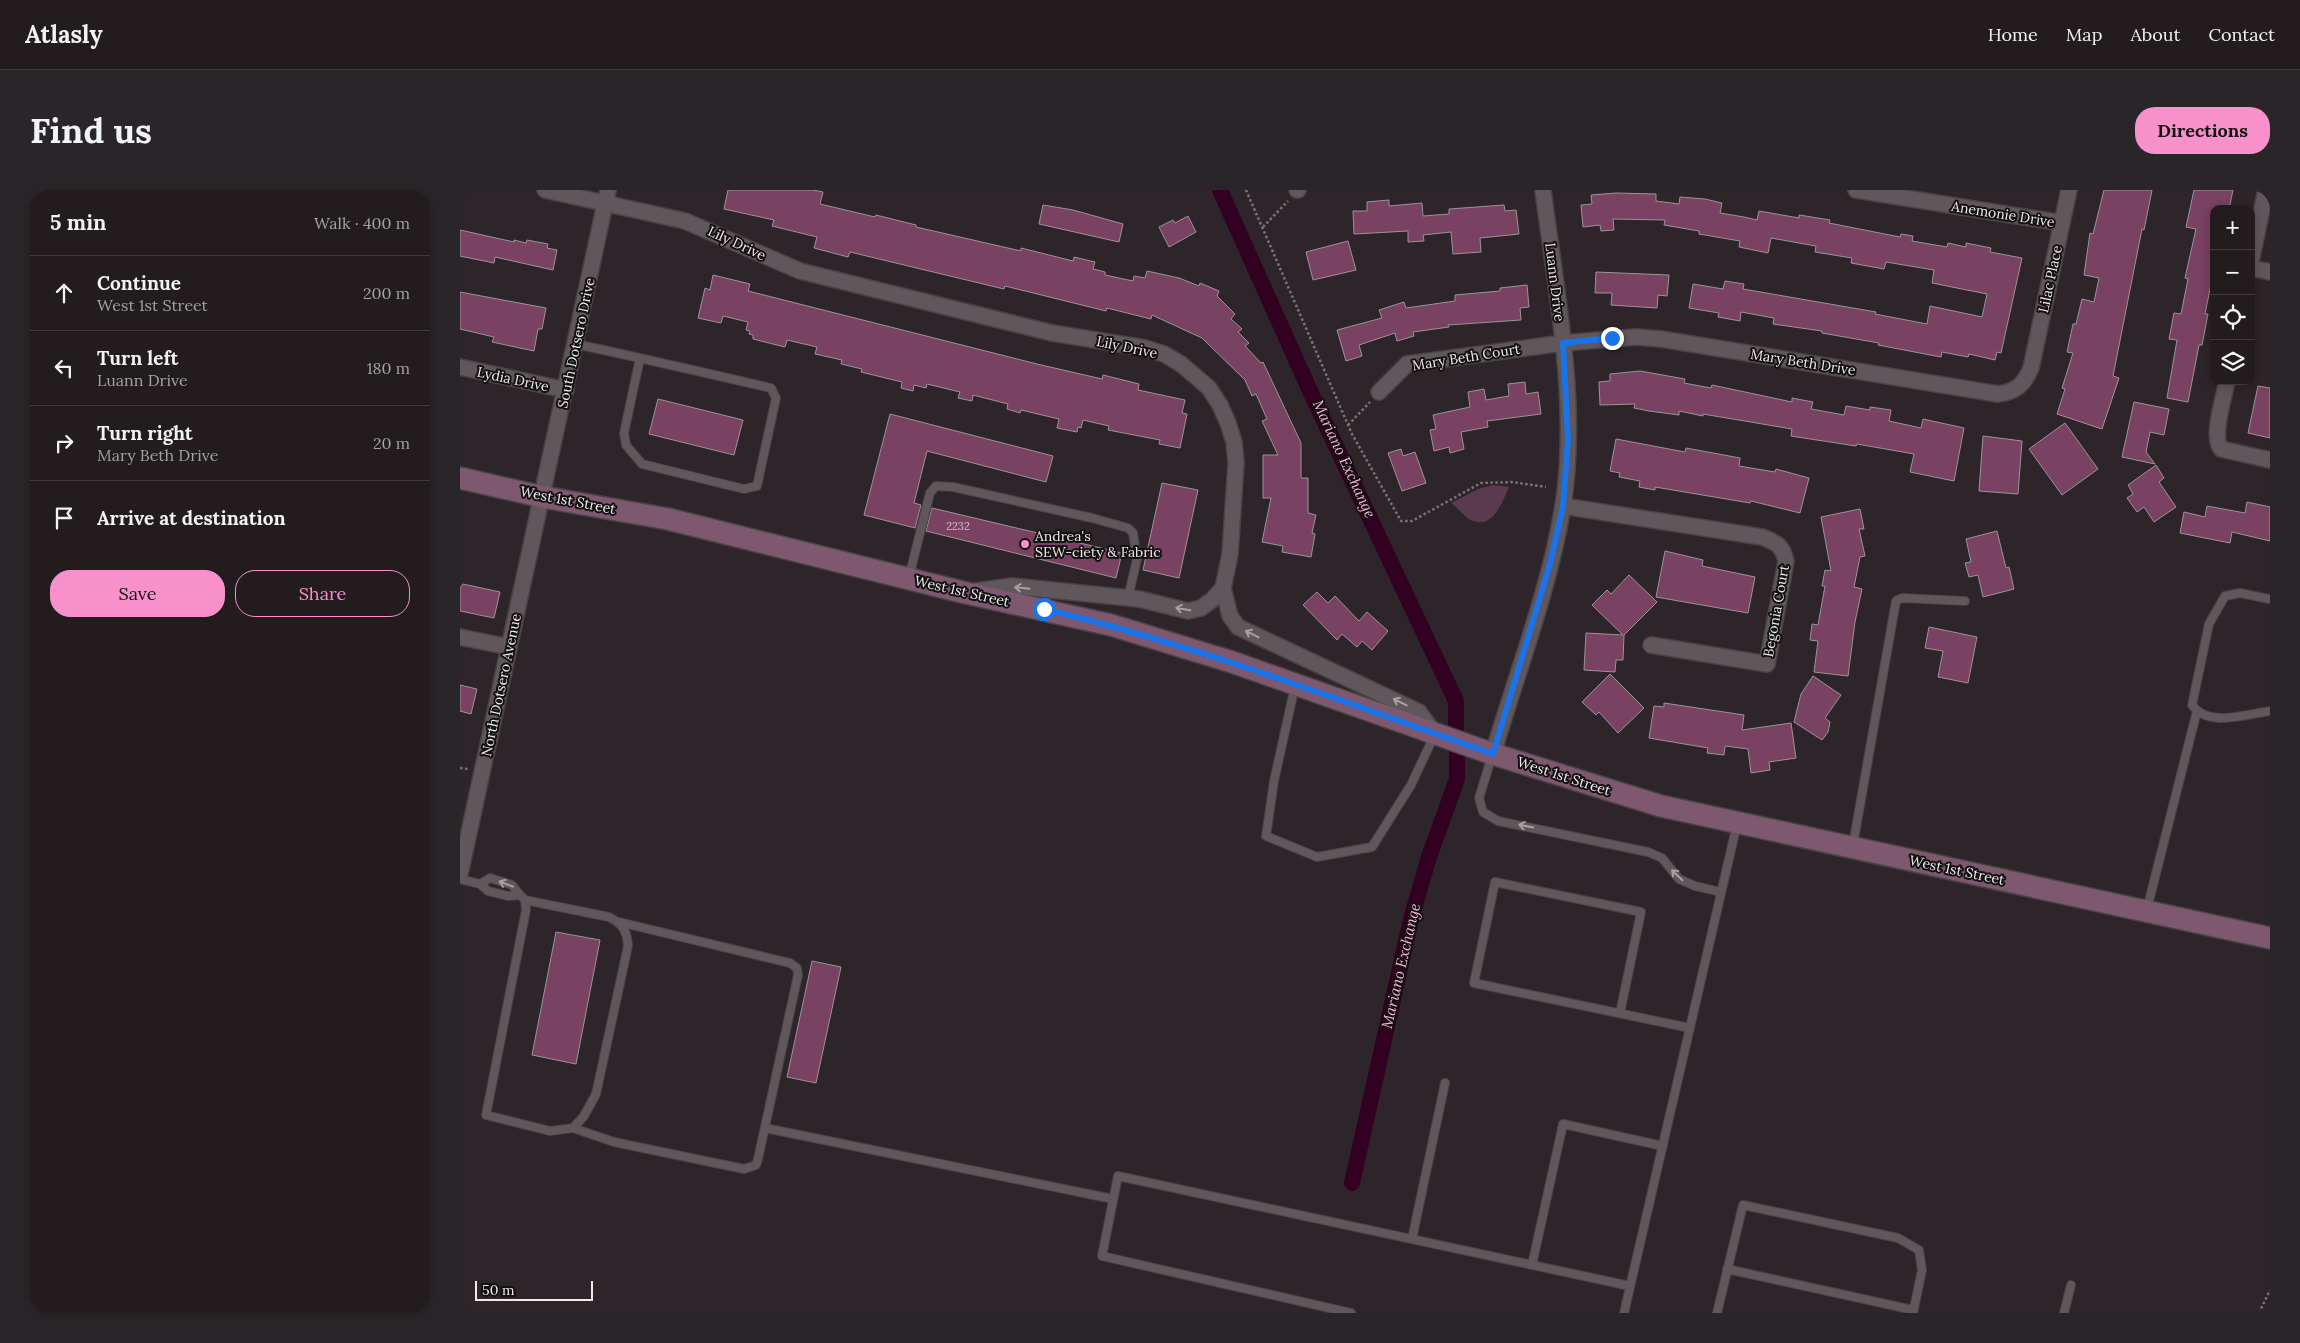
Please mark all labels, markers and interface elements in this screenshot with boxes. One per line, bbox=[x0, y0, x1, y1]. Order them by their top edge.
text: Atlasly bbox=[25, 19, 103, 50]
text: Home bbox=[1988, 23, 2038, 46]
text: Map bbox=[2066, 23, 2102, 46]
text: About bbox=[2130, 23, 2180, 46]
text: Contact bbox=[2208, 23, 2275, 46]
button: Directions bbox=[2135, 107, 2270, 154]
text: Find us bbox=[30, 108, 152, 153]
street label: Anemonie Drive bbox=[1949, 197, 2056, 231]
map controls bbox=[2210, 205, 2255, 385]
button: + bbox=[2210, 205, 2255, 250]
text: 5 min bbox=[50, 209, 106, 236]
text: Walk · 400 m bbox=[314, 213, 410, 233]
street label: Lily Drive bbox=[705, 222, 769, 264]
street label: Luann Drive bbox=[1541, 242, 1569, 323]
street label: Lilac Place bbox=[2034, 243, 2066, 314]
button: − bbox=[2210, 250, 2255, 295]
text: Continue bbox=[97, 271, 181, 295]
street label: South Dotsero Drive bbox=[553, 276, 599, 410]
icon: ahead bbox=[50, 279, 78, 307]
text: 200 m bbox=[363, 283, 410, 303]
text: West 1st Street bbox=[97, 295, 208, 315]
button: locate bbox=[2210, 295, 2255, 340]
route end bbox=[1601, 327, 1624, 350]
street label: Lily Drive bbox=[1095, 332, 1160, 362]
street label: Mary Beth Court bbox=[1411, 339, 1522, 374]
button: layers bbox=[2210, 340, 2255, 385]
street label: Mary Beth Drive bbox=[1749, 345, 1857, 379]
text: Turn left bbox=[97, 346, 178, 370]
icon: left bbox=[50, 354, 78, 382]
text: 180 m bbox=[367, 358, 410, 378]
street label: Lydia Drive bbox=[475, 363, 551, 396]
text: Luann Drive bbox=[97, 370, 188, 390]
water label: Mariano Exchange bbox=[1309, 397, 1380, 521]
text: Turn right bbox=[97, 421, 193, 445]
icon: right bbox=[50, 429, 78, 457]
text: 20 m bbox=[373, 433, 410, 453]
text: Mary Beth Drive bbox=[97, 445, 218, 465]
street label: West 1st Street bbox=[519, 482, 618, 518]
icon: arrive bbox=[50, 504, 78, 532]
text: Arrive at destination bbox=[97, 506, 286, 530]
house number: 2232 bbox=[946, 519, 970, 533]
place label: Andrea's SEW-ciety & Fabric bbox=[1034, 527, 1161, 561]
marker: Andrea's SEW-ciety & Fabric bbox=[1019, 538, 1031, 550]
street label: Begonia Court bbox=[1759, 563, 1793, 659]
button: Save bbox=[50, 570, 225, 617]
button: Share bbox=[235, 570, 410, 617]
street label: West 1st Street bbox=[913, 571, 1012, 611]
one-way arrow bbox=[1014, 583, 1030, 593]
route start bbox=[1033, 598, 1056, 621]
one-way arrow bbox=[1175, 603, 1191, 613]
street label: North Dotsero Avenue bbox=[477, 611, 525, 758]
one-way arrow bbox=[1245, 629, 1260, 639]
one-way arrow bbox=[1393, 697, 1408, 707]
street label: West 1st Street bbox=[1515, 752, 1613, 800]
one-way arrow bbox=[1519, 821, 1535, 831]
street label: West 1st Street bbox=[1908, 851, 2007, 889]
one-way arrow bbox=[1671, 869, 1683, 881]
one-way arrow bbox=[499, 878, 514, 888]
water label: Mariano Exchange bbox=[1377, 901, 1424, 1030]
scale bar bbox=[475, 1278, 592, 1301]
text: 50 m bbox=[482, 1281, 515, 1299]

